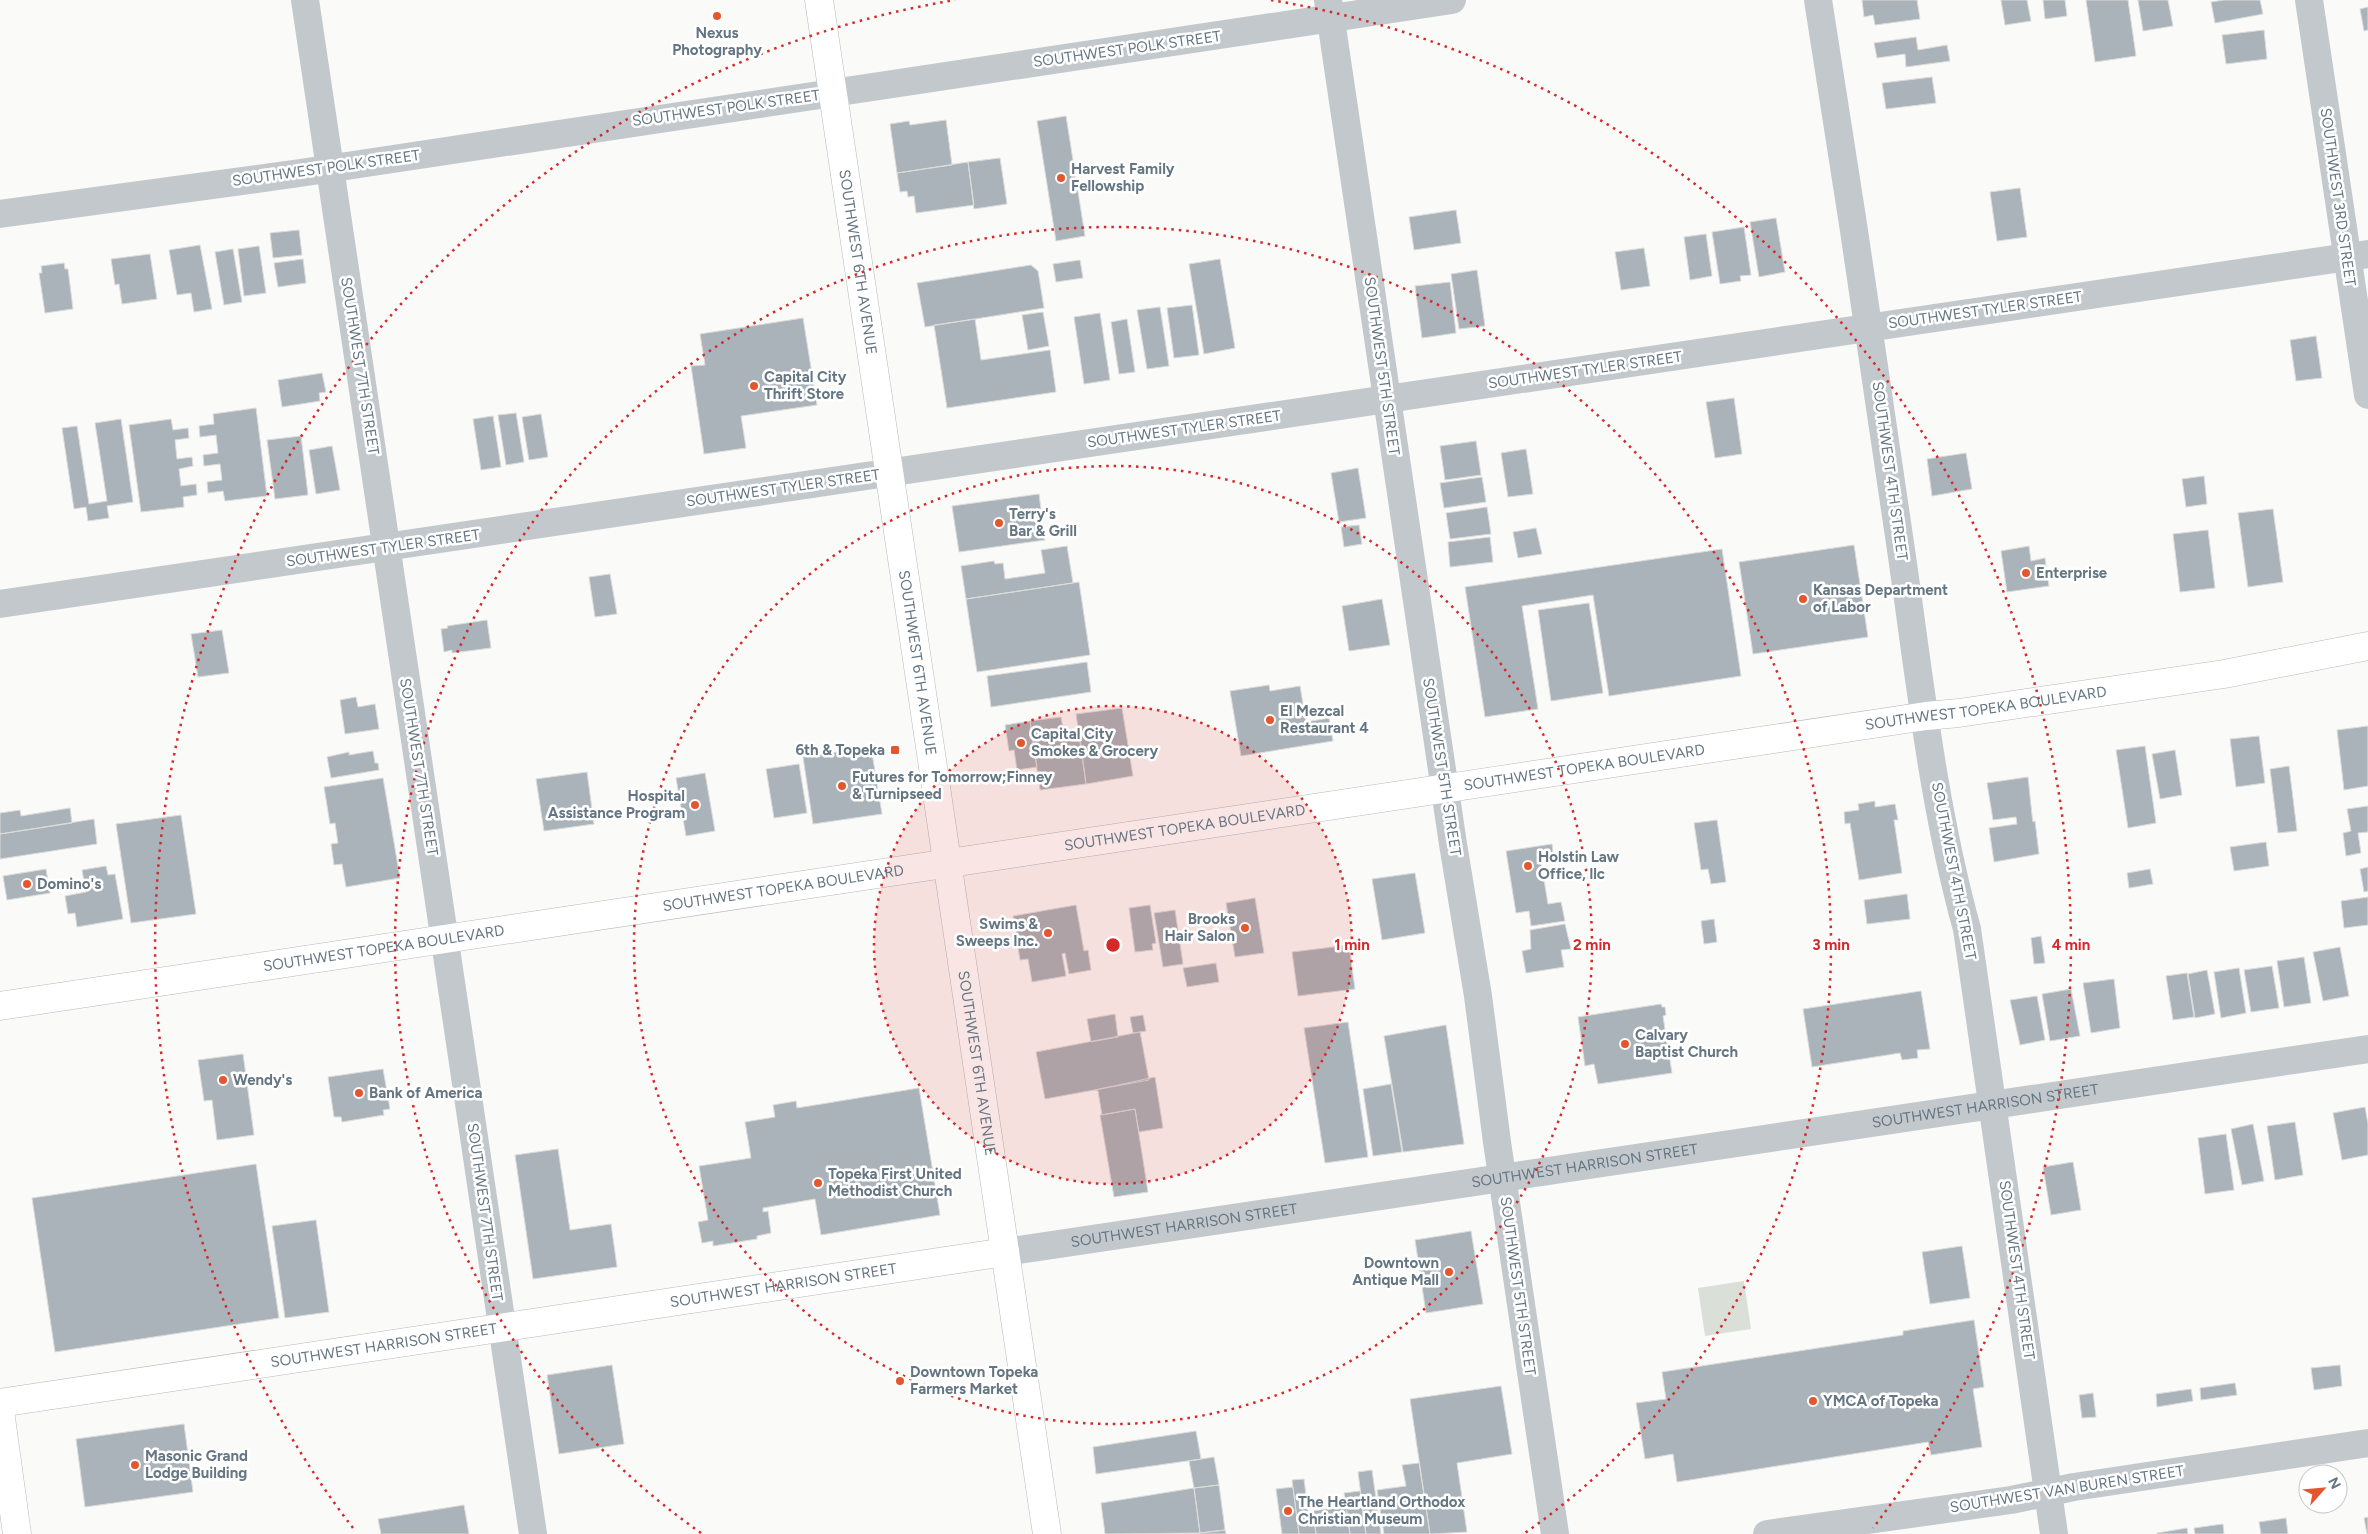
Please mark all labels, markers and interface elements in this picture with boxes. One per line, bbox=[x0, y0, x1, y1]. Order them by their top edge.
marker: Nexus Photography bbox=[711, 10, 723, 22]
place label: Nexus Photography bbox=[672, 24, 762, 59]
street label: SOUTHWEST POLK STREET bbox=[1032, 27, 1223, 71]
street label: SOUTHWEST POLK STREET bbox=[631, 86, 822, 130]
street label: SOUTHWEST 3RD STREET bbox=[2317, 107, 2360, 288]
street label: SOUTHWEST POLK STREET bbox=[231, 146, 422, 190]
place label: Harvest Family Fellowship bbox=[1071, 160, 1175, 195]
street label: SOUTHWEST 6TH AVENUE bbox=[835, 168, 881, 356]
marker: Harvest Family Fellowship bbox=[1055, 172, 1067, 184]
street label: SOUTHWEST 7TH STREET bbox=[337, 276, 383, 457]
street label: SOUTHWEST 5TH STREET bbox=[1361, 276, 1404, 457]
street label: SOUTHWEST TYLER STREET bbox=[1887, 287, 2084, 333]
street label: SOUTHWEST TYLER STREET bbox=[1487, 347, 1684, 393]
place label: Capital City Thrift Store bbox=[764, 368, 847, 403]
marker: Capital City Thrift Store bbox=[748, 380, 760, 392]
street label: SOUTHWEST 4TH STREET bbox=[1869, 380, 1912, 562]
street label: SOUTHWEST TYLER STREET bbox=[1086, 406, 1283, 452]
street label: SOUTHWEST TYLER STREET bbox=[685, 465, 882, 511]
place label: Terry's Bar & Grill bbox=[1009, 505, 1077, 540]
marker: Terry's Bar & Grill bbox=[993, 517, 1005, 529]
street label: SOUTHWEST TYLER STREET bbox=[285, 525, 482, 571]
place label: Enterprise bbox=[2036, 564, 2108, 582]
marker: Enterprise bbox=[2020, 567, 2032, 579]
street label: SOUTHWEST 6TH AVENUE bbox=[895, 569, 940, 757]
place label: Kansas Department of Labor bbox=[1813, 581, 1948, 616]
marker: Kansas Department of Labor bbox=[1797, 593, 1809, 605]
street label: SOUTHWEST 7TH STREET bbox=[396, 677, 442, 858]
street label: SOUTHWEST 5TH STREET bbox=[1419, 677, 1465, 858]
street label: SOUTHWEST TOPEKA BOULEVARD bbox=[1864, 682, 2108, 734]
place label: El Mezcal Restaurant 4 bbox=[1280, 702, 1369, 737]
marker: El Mezcal Restaurant 4 bbox=[1264, 714, 1276, 726]
place label: Capital City Smokes & Grocery bbox=[1031, 725, 1158, 760]
marker: Capital City Smokes & Grocery bbox=[1015, 737, 1027, 749]
street label: SOUTHWEST TOPEKA BOULEVARD bbox=[1462, 740, 1706, 795]
place label: 6th & Topeka bbox=[795, 741, 885, 759]
marker: 6th & Topeka bbox=[889, 744, 901, 756]
place label: Futures for Tomorrow;Finney & Turnipseed bbox=[852, 768, 1053, 803]
marker: Futures for Tomorrow;Finney & Turnipseed bbox=[836, 780, 848, 792]
street label: SOUTHWEST 4TH STREET bbox=[1928, 781, 1980, 962]
place label: Hospital Assistance Program bbox=[548, 787, 685, 822]
marker: Hospital Assistance Program bbox=[689, 799, 701, 811]
street label: SOUTHWEST TOPEKA BOULEVARD bbox=[1063, 801, 1306, 855]
place label: Holstin Law Office, llc bbox=[1538, 848, 1620, 883]
marker: Holstin Law Office, llc bbox=[1522, 860, 1534, 872]
street label: SOUTHWEST TOPEKA BOULEVARD bbox=[661, 861, 905, 915]
place label: Domino's bbox=[37, 875, 101, 893]
marker: Domino's bbox=[21, 878, 33, 890]
place label: Brooks Hair Salon bbox=[1165, 910, 1235, 945]
place label: Swims & Sweeps Inc. bbox=[956, 915, 1038, 950]
street label: SOUTHWEST TOPEKA BOULEVARD bbox=[262, 921, 505, 975]
marker: Brooks Hair Salon bbox=[1239, 922, 1251, 934]
marker: Swims & Sweeps Inc. bbox=[1042, 927, 1054, 939]
centre of rings bbox=[1104, 936, 1122, 954]
text: 1 min bbox=[1334, 936, 1370, 954]
text: 2 min bbox=[1573, 936, 1611, 954]
text: 3 min bbox=[1812, 936, 1850, 954]
text: 4 min bbox=[2052, 936, 2090, 954]
street label: SOUTHWEST 6TH AVENUE bbox=[954, 969, 1000, 1157]
place label: Calvary Baptist Church bbox=[1635, 1026, 1738, 1061]
marker: Calvary Baptist Church bbox=[1619, 1038, 1631, 1050]
place label: Wendy's bbox=[233, 1071, 292, 1089]
marker: Wendy's bbox=[217, 1074, 229, 1086]
street label: SOUTHWEST HARRISON STREET bbox=[1871, 1080, 2100, 1132]
place label: Bank of America bbox=[369, 1084, 482, 1102]
marker: Bank of America bbox=[353, 1087, 365, 1099]
street label: SOUTHWEST 7TH STREET bbox=[464, 1122, 507, 1303]
street label: SOUTHWEST HARRISON STREET bbox=[1470, 1140, 1700, 1191]
place label: Topeka First United Methodist Church bbox=[828, 1165, 962, 1200]
marker: Topeka First United Methodist Church bbox=[812, 1177, 824, 1189]
street label: SOUTHWEST 4TH STREET bbox=[1996, 1179, 2039, 1361]
street label: SOUTHWEST 5TH STREET bbox=[1497, 1196, 1540, 1377]
street label: SOUTHWEST HARRISON STREET bbox=[1070, 1199, 1299, 1251]
place label: Downtown Antique Mall bbox=[1352, 1254, 1439, 1289]
street label: SOUTHWEST HARRISON STREET bbox=[669, 1259, 898, 1311]
marker: Downtown Antique Mall bbox=[1443, 1266, 1455, 1278]
street label: SOUTHWEST HARRISON STREET bbox=[269, 1319, 499, 1371]
place label: Downtown Topeka Farmers Market bbox=[910, 1363, 1038, 1398]
marker: Downtown Topeka Farmers Market bbox=[894, 1375, 906, 1387]
place label: YMCA of Topeka bbox=[1823, 1392, 1938, 1410]
marker: YMCA of Topeka bbox=[1807, 1395, 1819, 1407]
place label: Masonic Grand Lodge Building bbox=[145, 1447, 248, 1482]
marker: Masonic Grand Lodge Building bbox=[129, 1459, 141, 1471]
street label: SOUTHWEST VAN BUREN STREET bbox=[1949, 1461, 2186, 1516]
north arrow bbox=[2298, 1464, 2348, 1514]
text: N bbox=[2324, 1475, 2344, 1492]
place label: The Heartland Orthodox Christian Museum bbox=[1298, 1493, 1465, 1528]
marker: The Heartland Orthodox Christian Museum bbox=[1282, 1505, 1294, 1517]

